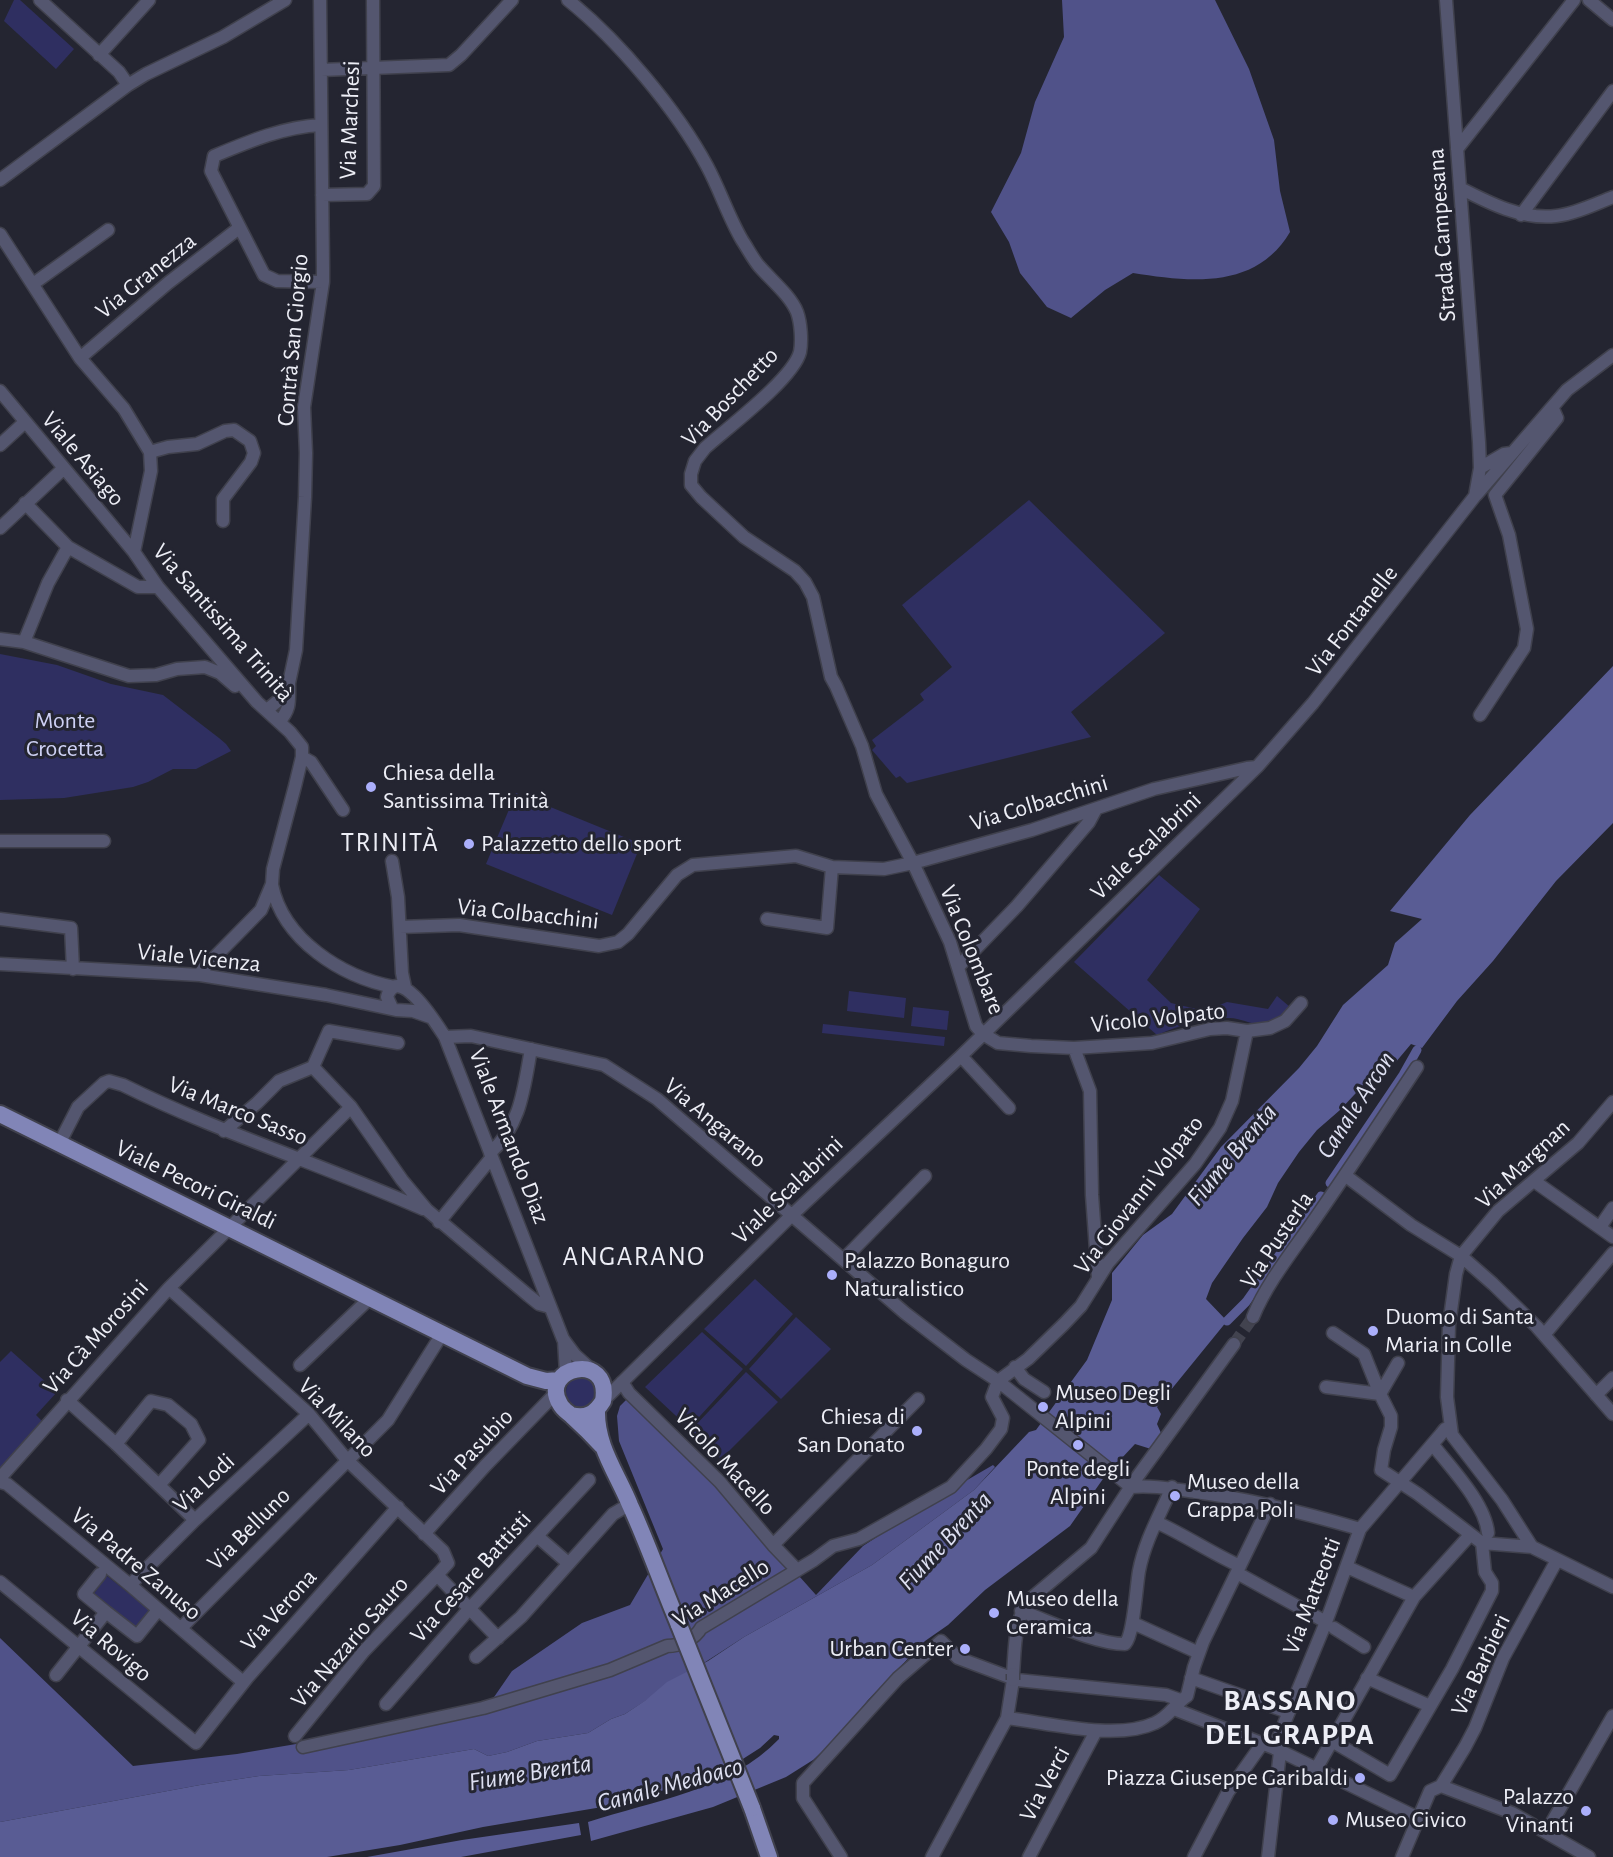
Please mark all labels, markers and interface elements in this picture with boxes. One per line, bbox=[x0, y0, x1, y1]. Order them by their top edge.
street label: Via Marchesi bbox=[334, 60, 366, 180]
street label: Strada Campesana bbox=[1422, 147, 1462, 323]
street label: Via Granezza bbox=[90, 227, 202, 325]
street label: Contrà San Giorgio bbox=[271, 253, 315, 427]
street label: Via Boschetto bbox=[675, 341, 785, 453]
street label: Viale Asiago bbox=[35, 406, 131, 512]
street label: Via Santissima Trinità bbox=[146, 538, 300, 708]
street label: Via Fontanelle bbox=[1300, 560, 1404, 682]
park label: Monte Crocetta bbox=[26, 707, 104, 763]
place label: Chiesa della Santissima Trinità bbox=[383, 759, 549, 815]
street label: Via Colbacchini bbox=[967, 768, 1111, 838]
marker: Chiesa della Santissima Trinità bbox=[364, 780, 378, 794]
street label: Viale Scalabrini bbox=[1084, 786, 1208, 906]
district label: TRINITÀ bbox=[341, 827, 439, 859]
place label: Palazzetto dello sport bbox=[481, 830, 681, 858]
marker: Palazzetto dello sport bbox=[462, 837, 476, 851]
street label: Via Colombare bbox=[933, 881, 1011, 1019]
street label: Via Colbacchini bbox=[456, 892, 600, 936]
street label: Viale Vicenza bbox=[136, 937, 262, 979]
street label: Vicolo Volpato bbox=[1090, 997, 1226, 1039]
street label: Viale Armando Diaz bbox=[462, 1044, 556, 1228]
water label: Canale Arcon bbox=[1310, 1045, 1402, 1165]
street label: Via Marco Sasso bbox=[164, 1070, 312, 1152]
street label: Via Angarano bbox=[658, 1072, 772, 1174]
water label: Fiume Brenta bbox=[1180, 1097, 1284, 1213]
street label: Via Giovanni Volpato bbox=[1068, 1110, 1210, 1280]
street label: Via Margnan bbox=[1470, 1113, 1576, 1215]
street label: Viale Scalabrini bbox=[726, 1130, 850, 1250]
street label: Viale Pecori Giraldi bbox=[111, 1134, 281, 1236]
street label: Via Pusterla bbox=[1234, 1186, 1320, 1294]
district label: ANGARANO bbox=[562, 1241, 706, 1273]
place label: Palazzo Bonaguro Naturalistico bbox=[844, 1247, 1010, 1303]
marker: Palazzo Bonaguro Naturalistico bbox=[825, 1268, 839, 1282]
street label: Via Cà Morosini bbox=[37, 1274, 155, 1400]
place label: Duomo di Santa Maria in Colle bbox=[1385, 1303, 1534, 1359]
marker: Duomo di Santa Maria in Colle bbox=[1366, 1324, 1380, 1338]
street label: Via Milano bbox=[292, 1372, 382, 1464]
place label: Museo Degli Alpini bbox=[1055, 1379, 1171, 1435]
marker: Museo Degli Alpini bbox=[1036, 1400, 1050, 1414]
street label: Via Pasubio bbox=[425, 1403, 519, 1501]
street label: Vicolo Macello bbox=[668, 1403, 782, 1521]
place label: Chiesa di San Donato bbox=[797, 1403, 905, 1459]
marker: Chiesa di San Donato bbox=[910, 1424, 924, 1438]
marker: Ponte degli Alpini bbox=[1071, 1438, 1085, 1452]
street label: Via Lodi bbox=[167, 1447, 241, 1519]
place label: Ponte degli Alpini bbox=[1026, 1455, 1130, 1511]
place label: Museo della Grappa Poli bbox=[1187, 1468, 1300, 1524]
street label: Via Belluno bbox=[201, 1481, 297, 1577]
water label: Fiume Brenta bbox=[891, 1485, 999, 1597]
marker: Museo della Grappa Poli bbox=[1168, 1489, 1182, 1503]
street label: Via Padre Zanuso bbox=[65, 1501, 207, 1627]
street label: Via Cesare Battisti bbox=[404, 1505, 538, 1649]
street label: Via Matteotti bbox=[1276, 1533, 1348, 1659]
street label: Via Macello bbox=[668, 1552, 774, 1634]
street label: Via Verona bbox=[235, 1563, 323, 1657]
street label: Via Nazario Sauro bbox=[285, 1570, 415, 1714]
place label: Museo della Ceramica bbox=[1006, 1585, 1119, 1641]
street label: Via Rovigo bbox=[64, 1604, 158, 1688]
marker: Museo della Ceramica bbox=[987, 1606, 1001, 1620]
street label: Via Barbieri bbox=[1445, 1610, 1517, 1720]
place label: Urban Center bbox=[830, 1635, 953, 1663]
marker: Urban Center bbox=[958, 1642, 972, 1656]
district label: BASSANO DEL GRAPPA bbox=[1205, 1683, 1375, 1754]
street label: Via Verci bbox=[1013, 1742, 1077, 1826]
water label: Fiume Brenta bbox=[466, 1748, 594, 1798]
water label: Canale Medoaco bbox=[594, 1751, 746, 1819]
place label: Piazza Giuseppe Garibaldi bbox=[1106, 1764, 1348, 1792]
marker: Piazza Giuseppe Garibaldi bbox=[1353, 1771, 1367, 1785]
place label: Palazzo Vinanti bbox=[1503, 1783, 1574, 1839]
marker: Palazzo Vinanti bbox=[1579, 1804, 1593, 1818]
place label: Museo Civico bbox=[1345, 1806, 1467, 1834]
marker: Museo Civico bbox=[1326, 1813, 1340, 1827]

